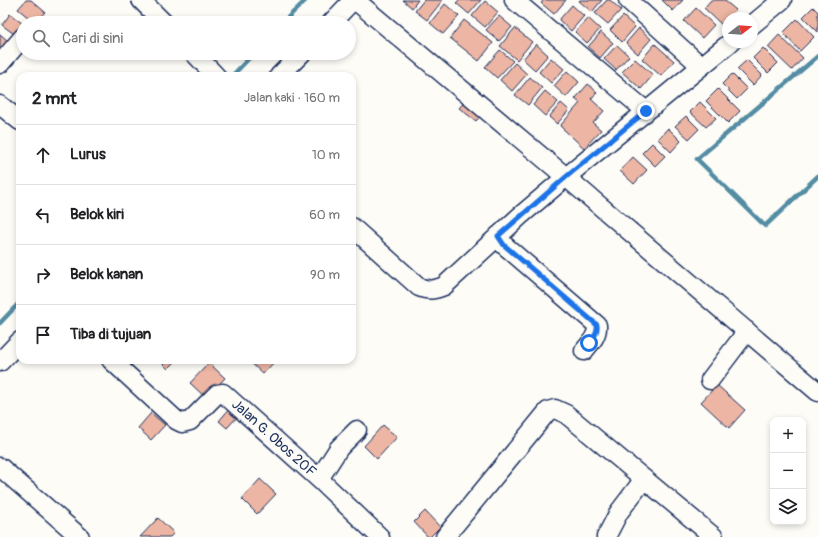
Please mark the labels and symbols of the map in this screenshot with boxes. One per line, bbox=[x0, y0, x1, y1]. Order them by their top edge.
north arrow bbox=[722, 12, 758, 48]
route end bbox=[637, 102, 655, 120]
route start bbox=[580, 334, 598, 352]
street label: Jalan G. Obos 20F bbox=[228, 396, 320, 480]

